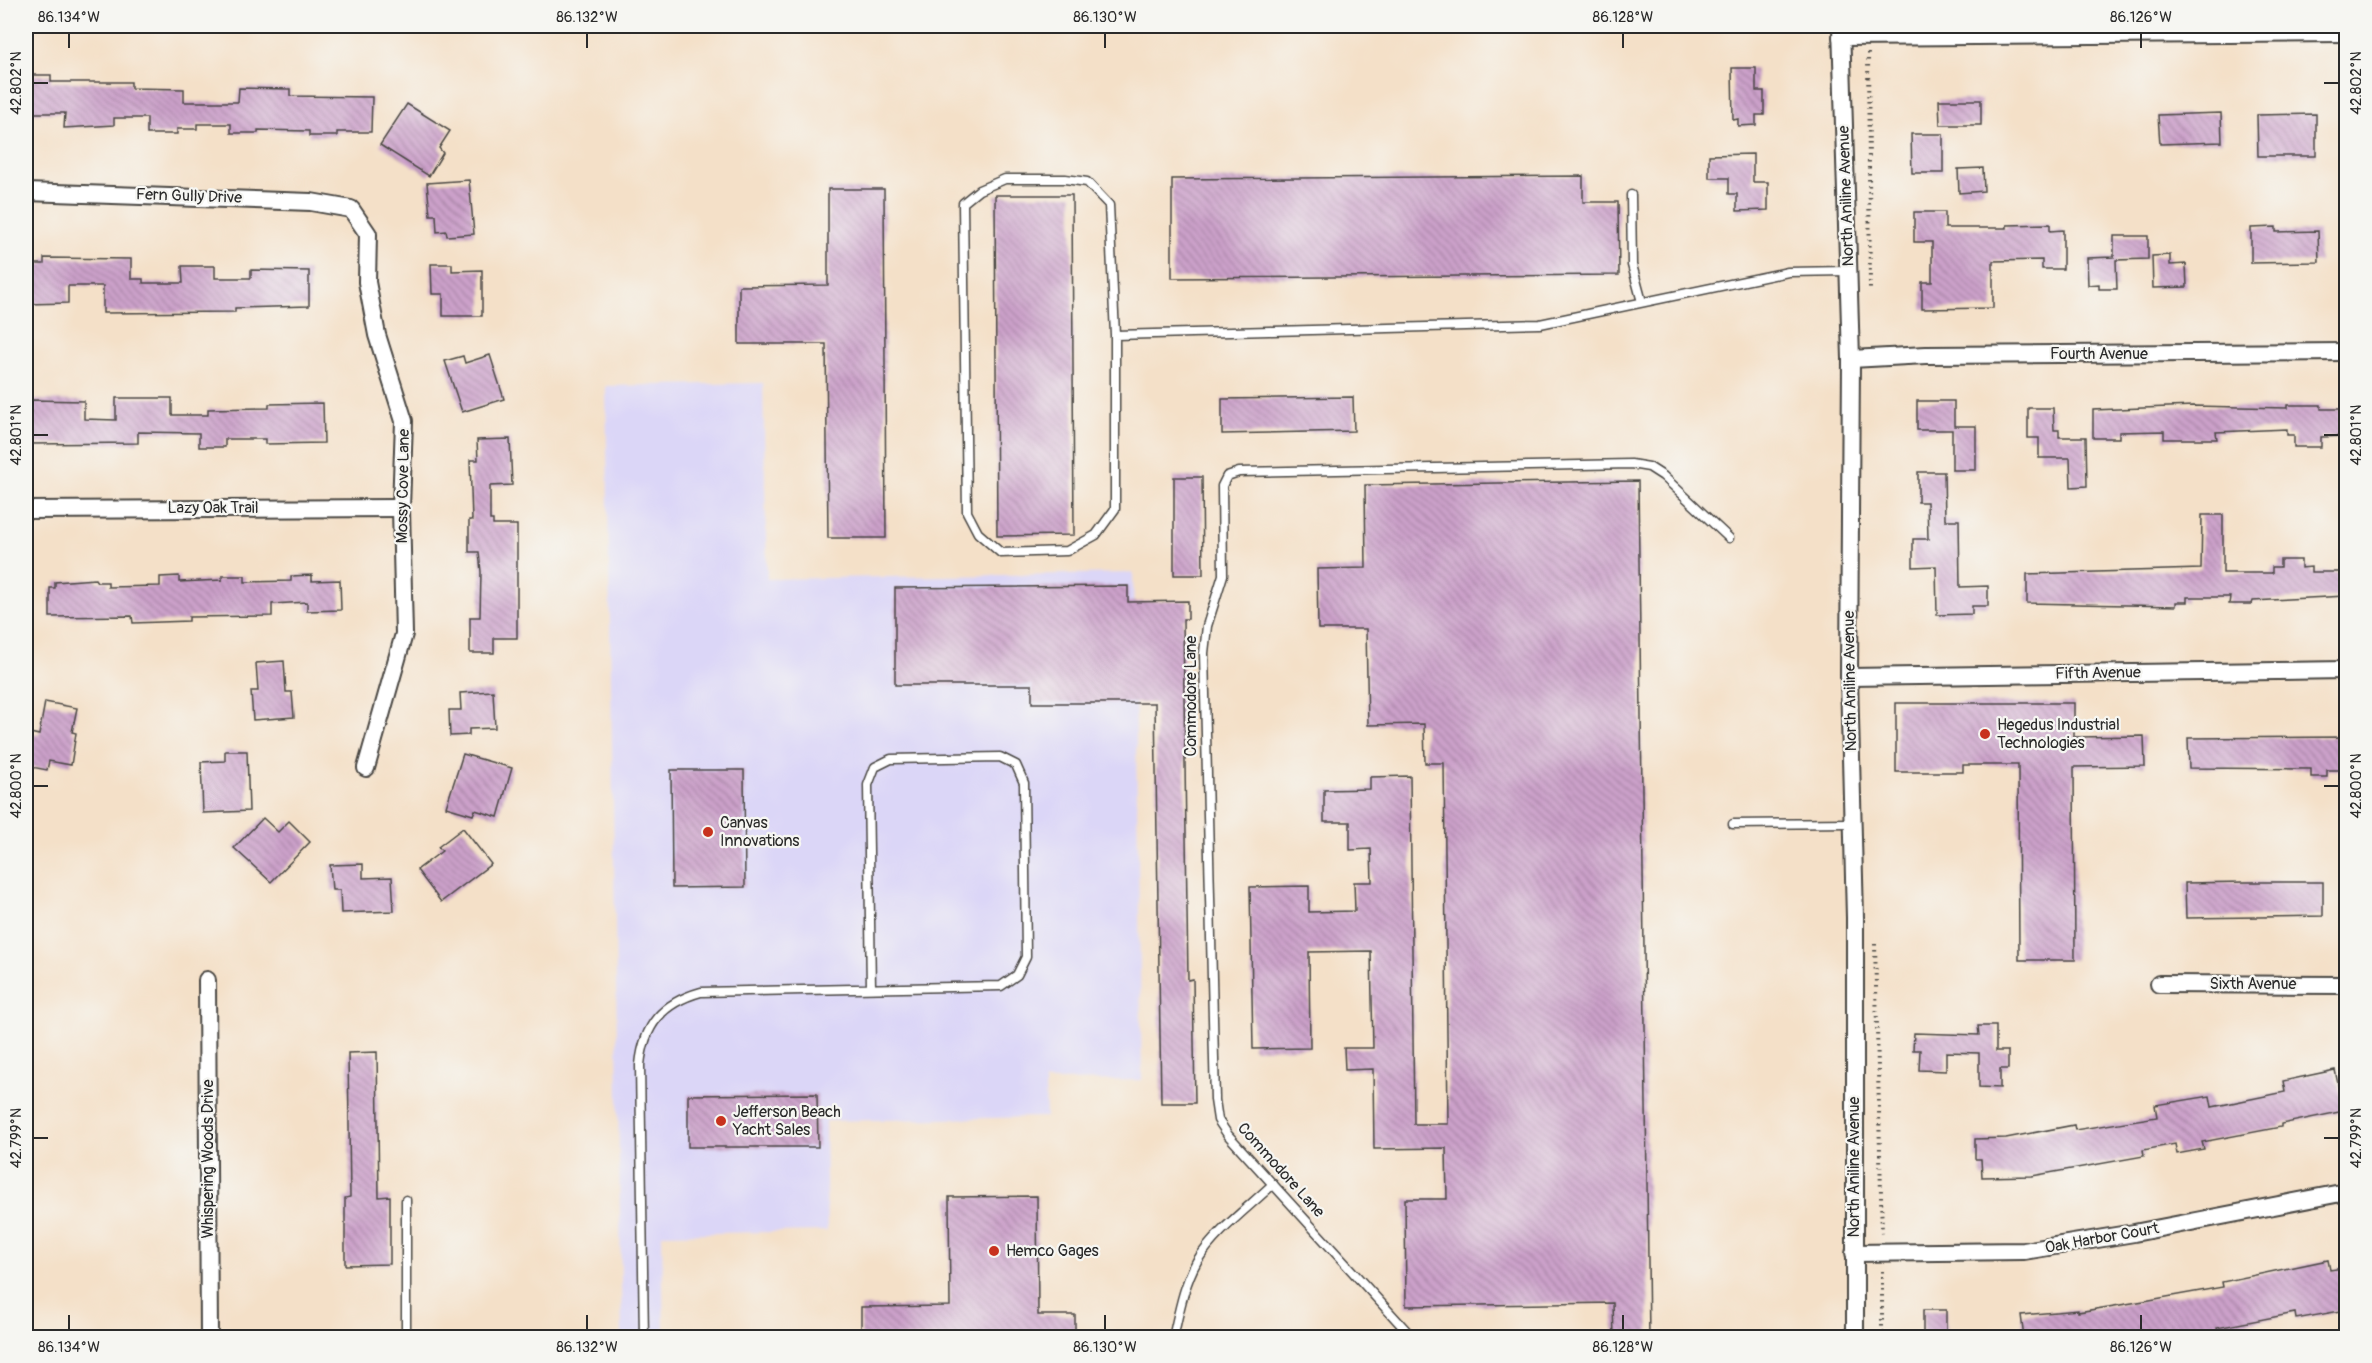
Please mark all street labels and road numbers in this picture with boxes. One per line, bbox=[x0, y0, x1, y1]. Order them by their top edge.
street label: North Aniline Avenue bbox=[1834, 125, 1858, 267]
street label: Fern Gully Drive bbox=[136, 184, 242, 208]
street label: Fourth Avenue bbox=[2050, 344, 2148, 364]
street label: Mossy Cove Lane bbox=[392, 428, 414, 544]
street label: Lazy Oak Trail bbox=[167, 498, 259, 518]
street label: North Aniline Avenue bbox=[1839, 610, 1861, 752]
street label: Commodore Lane bbox=[1181, 635, 1201, 756]
street label: Fifth Avenue bbox=[2055, 662, 2141, 684]
street label: Sixth Avenue bbox=[2210, 974, 2296, 994]
street label: Whispering Woods Drive bbox=[198, 1079, 218, 1239]
street label: North Aniline Avenue bbox=[1844, 1096, 1864, 1237]
street label: Commodore Lane bbox=[1233, 1118, 1329, 1222]
street label: Oak Harbor Court bbox=[2043, 1218, 2161, 1258]

